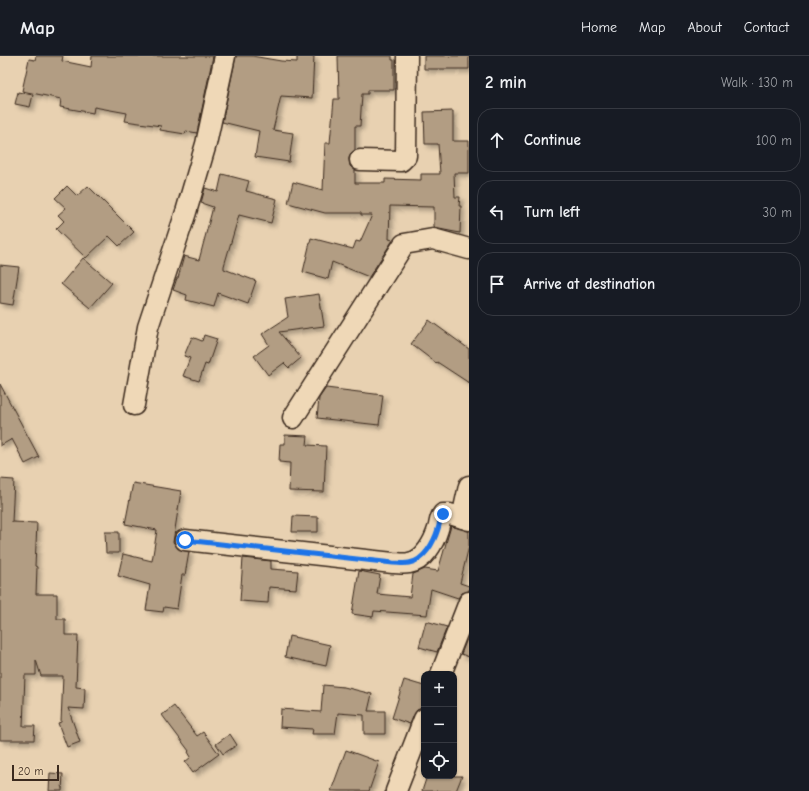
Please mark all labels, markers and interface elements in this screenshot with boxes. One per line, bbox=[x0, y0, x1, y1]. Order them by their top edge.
text: Map bbox=[20, 17, 55, 39]
text: Home bbox=[581, 19, 617, 36]
text: Map bbox=[639, 19, 665, 36]
text: About bbox=[687, 19, 722, 36]
text: Contact bbox=[744, 19, 789, 36]
text: 2 min bbox=[485, 73, 526, 92]
text: Walk · 130 m bbox=[721, 75, 793, 90]
icon: ahead bbox=[486, 129, 508, 151]
text: Continue bbox=[524, 131, 581, 149]
text: 100 m bbox=[756, 133, 792, 148]
icon: left bbox=[486, 201, 508, 223]
text: Turn left bbox=[524, 203, 580, 221]
text: 30 m bbox=[762, 205, 792, 220]
icon: arrive bbox=[486, 273, 508, 295]
text: Arrive at destination bbox=[524, 275, 655, 293]
route end bbox=[434, 505, 452, 523]
route start bbox=[176, 531, 194, 549]
map controls bbox=[421, 671, 457, 779]
button: + bbox=[421, 671, 457, 707]
button: − bbox=[421, 707, 457, 743]
button: locate bbox=[421, 743, 457, 779]
scale bar bbox=[12, 763, 59, 782]
text: 20 m bbox=[18, 765, 43, 778]

